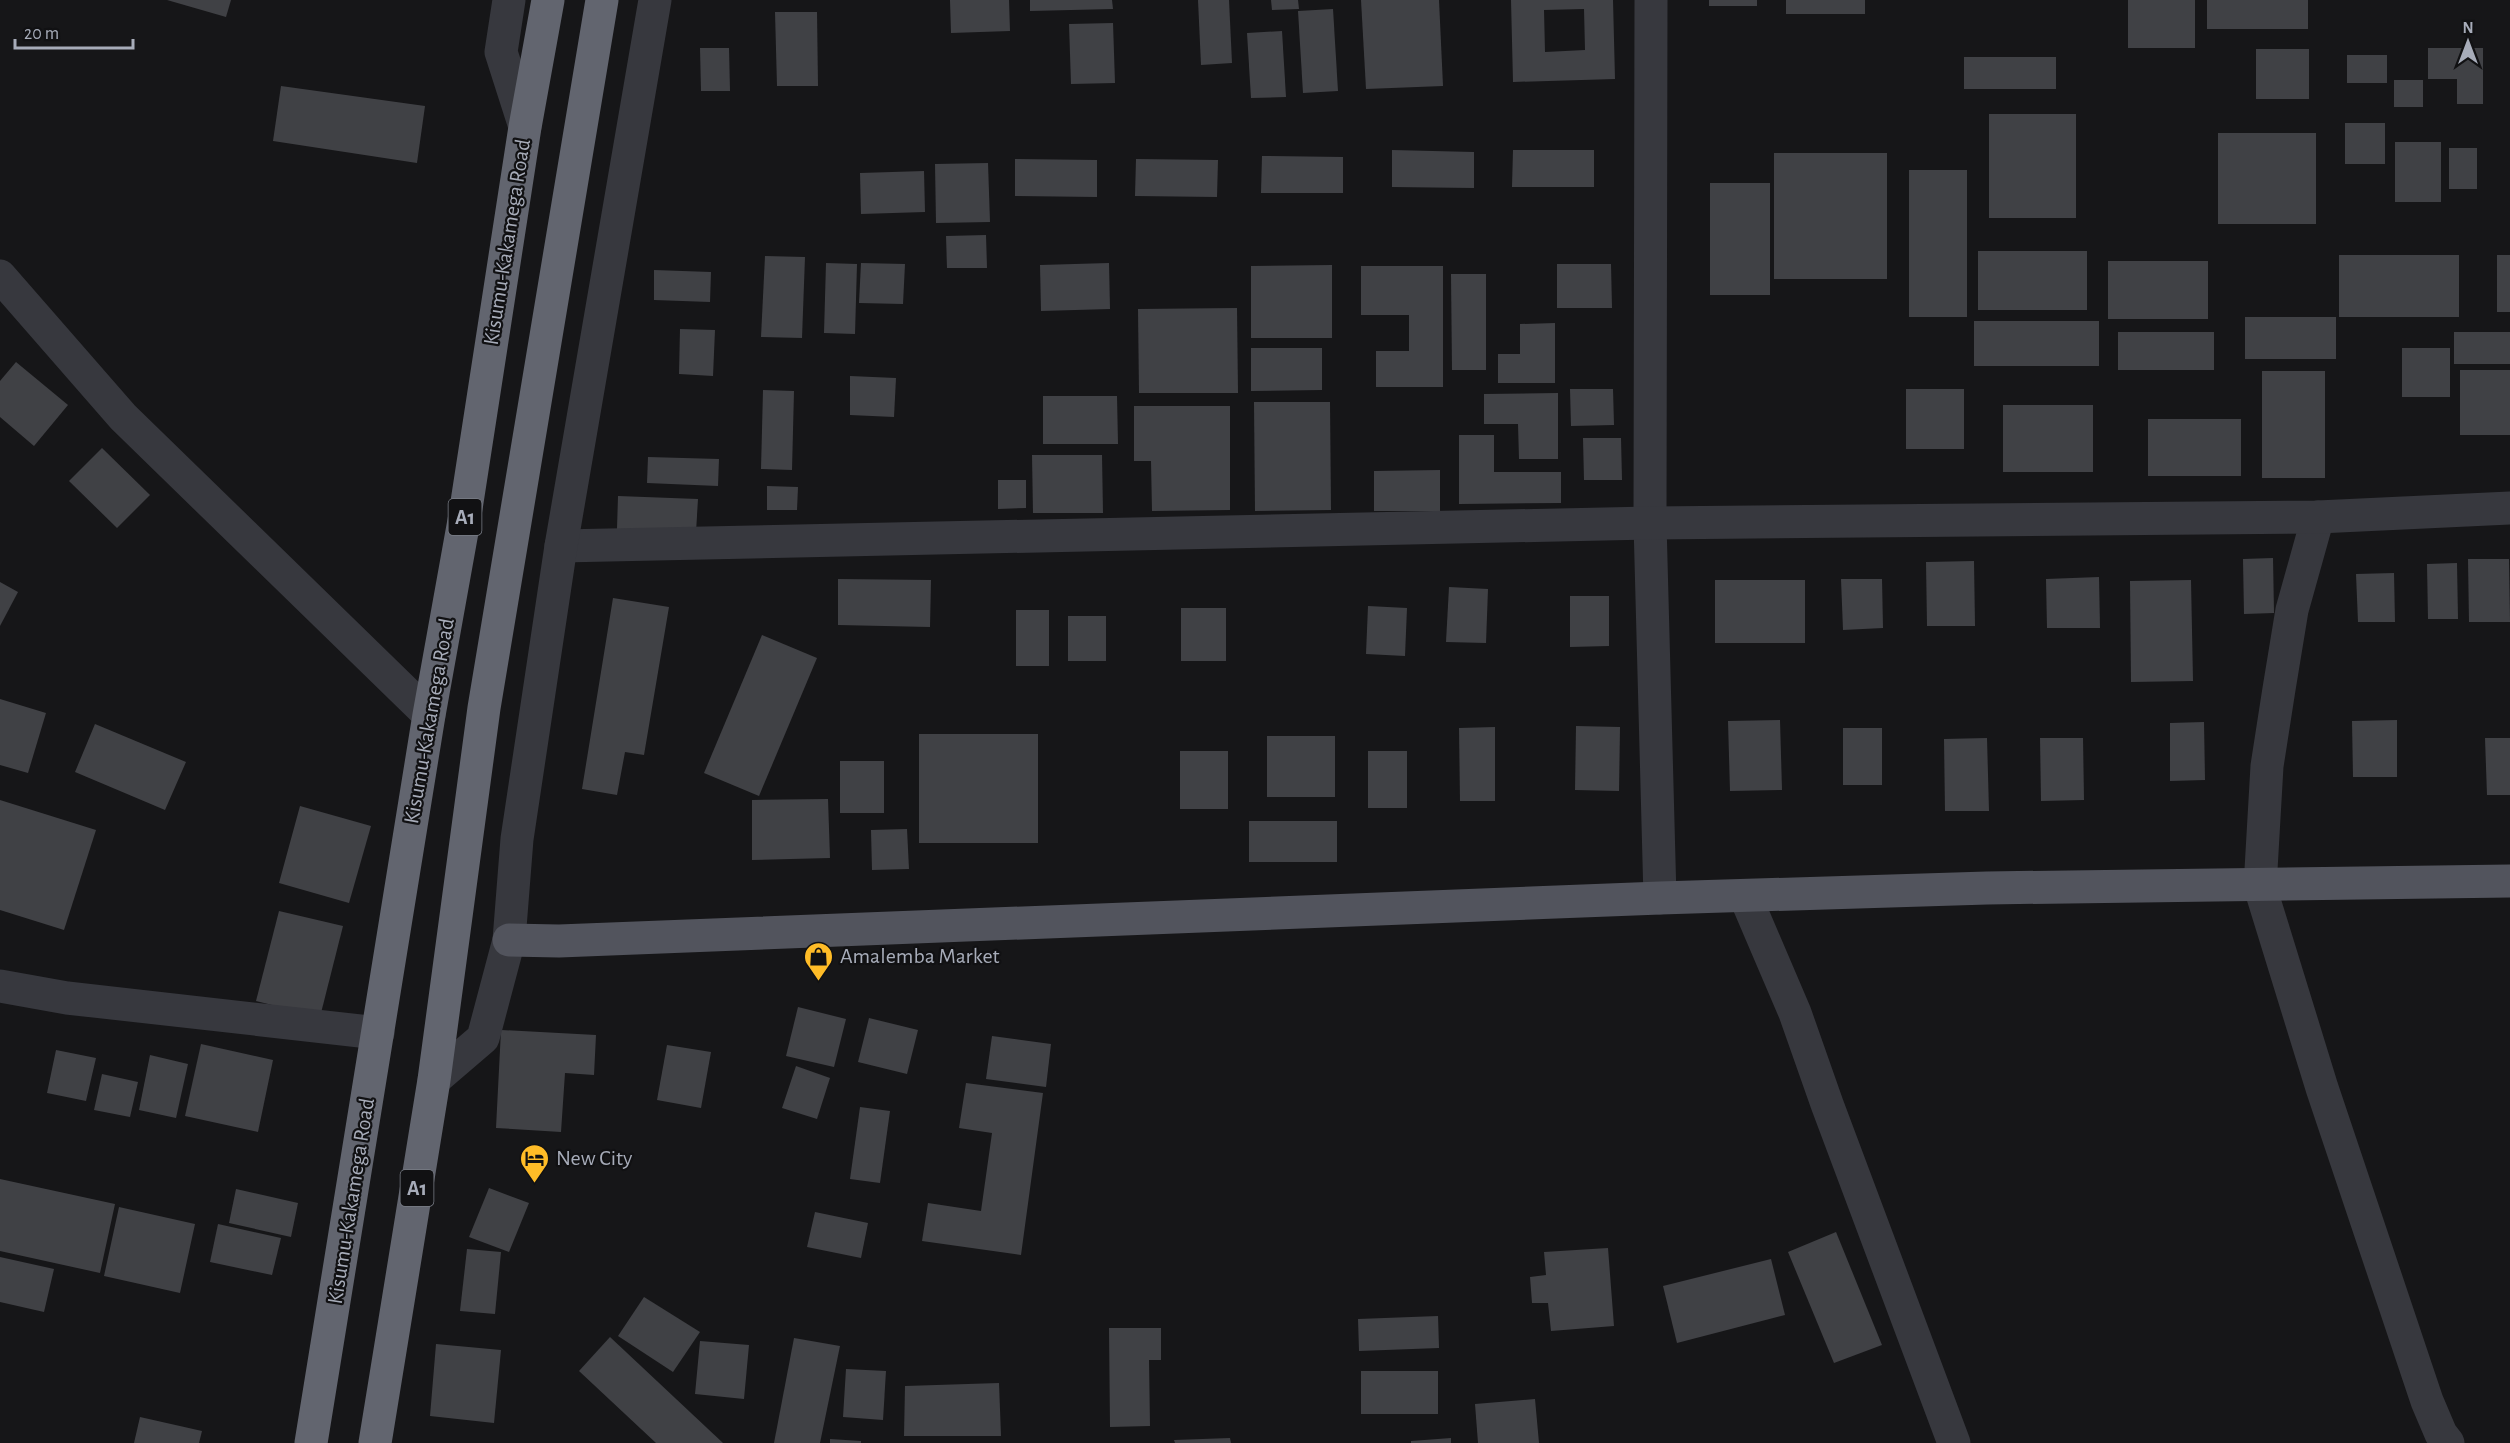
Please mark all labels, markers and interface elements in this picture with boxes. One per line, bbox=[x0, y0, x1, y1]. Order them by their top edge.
scale bar bbox=[15, 12, 134, 50]
north arrow bbox=[2438, 12, 2498, 72]
text: N bbox=[2462, 20, 2474, 36]
text: 20 m bbox=[24, 25, 59, 43]
street label: Kisumu-Kakamega Road bbox=[480, 137, 534, 347]
road number: A1 bbox=[448, 499, 482, 535]
street label: Kisumu-Kakamega Road bbox=[400, 616, 458, 826]
shop icon: Amalemba Market bbox=[803, 940, 835, 982]
place label: Amalemba Market bbox=[840, 945, 1000, 967]
street label: Kisumu-Kakamega Road bbox=[324, 1096, 378, 1306]
hotel icon: New City bbox=[519, 1142, 551, 1184]
place label: New City bbox=[556, 1147, 633, 1169]
road number: A1 bbox=[400, 1170, 434, 1206]

